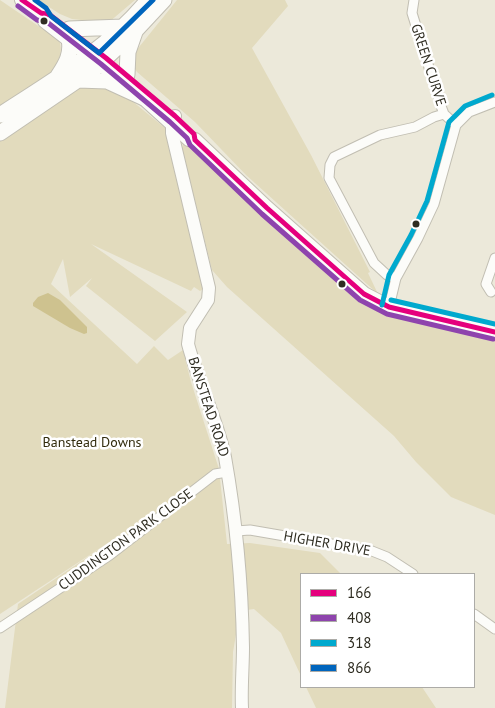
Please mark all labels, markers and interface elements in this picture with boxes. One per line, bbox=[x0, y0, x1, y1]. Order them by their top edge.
unlabelled marker bbox=[39, 16, 49, 26]
street label: GREEN CURVE bbox=[407, 22, 449, 108]
unlabelled marker bbox=[411, 219, 421, 229]
unlabelled marker bbox=[337, 279, 347, 289]
street label: BANSTEAD ROAD bbox=[184, 355, 232, 459]
park label: Banstead Downs bbox=[43, 435, 141, 451]
street label: CUDDINGTON PARK CLOSE bbox=[56, 486, 196, 594]
street label: HIGHER DRIVE bbox=[282, 528, 372, 560]
legend bbox=[300, 573, 475, 688]
text: 166 bbox=[347, 583, 372, 602]
text: 408 bbox=[347, 608, 372, 627]
text: 318 bbox=[347, 633, 372, 652]
text: 866 bbox=[347, 658, 372, 677]

